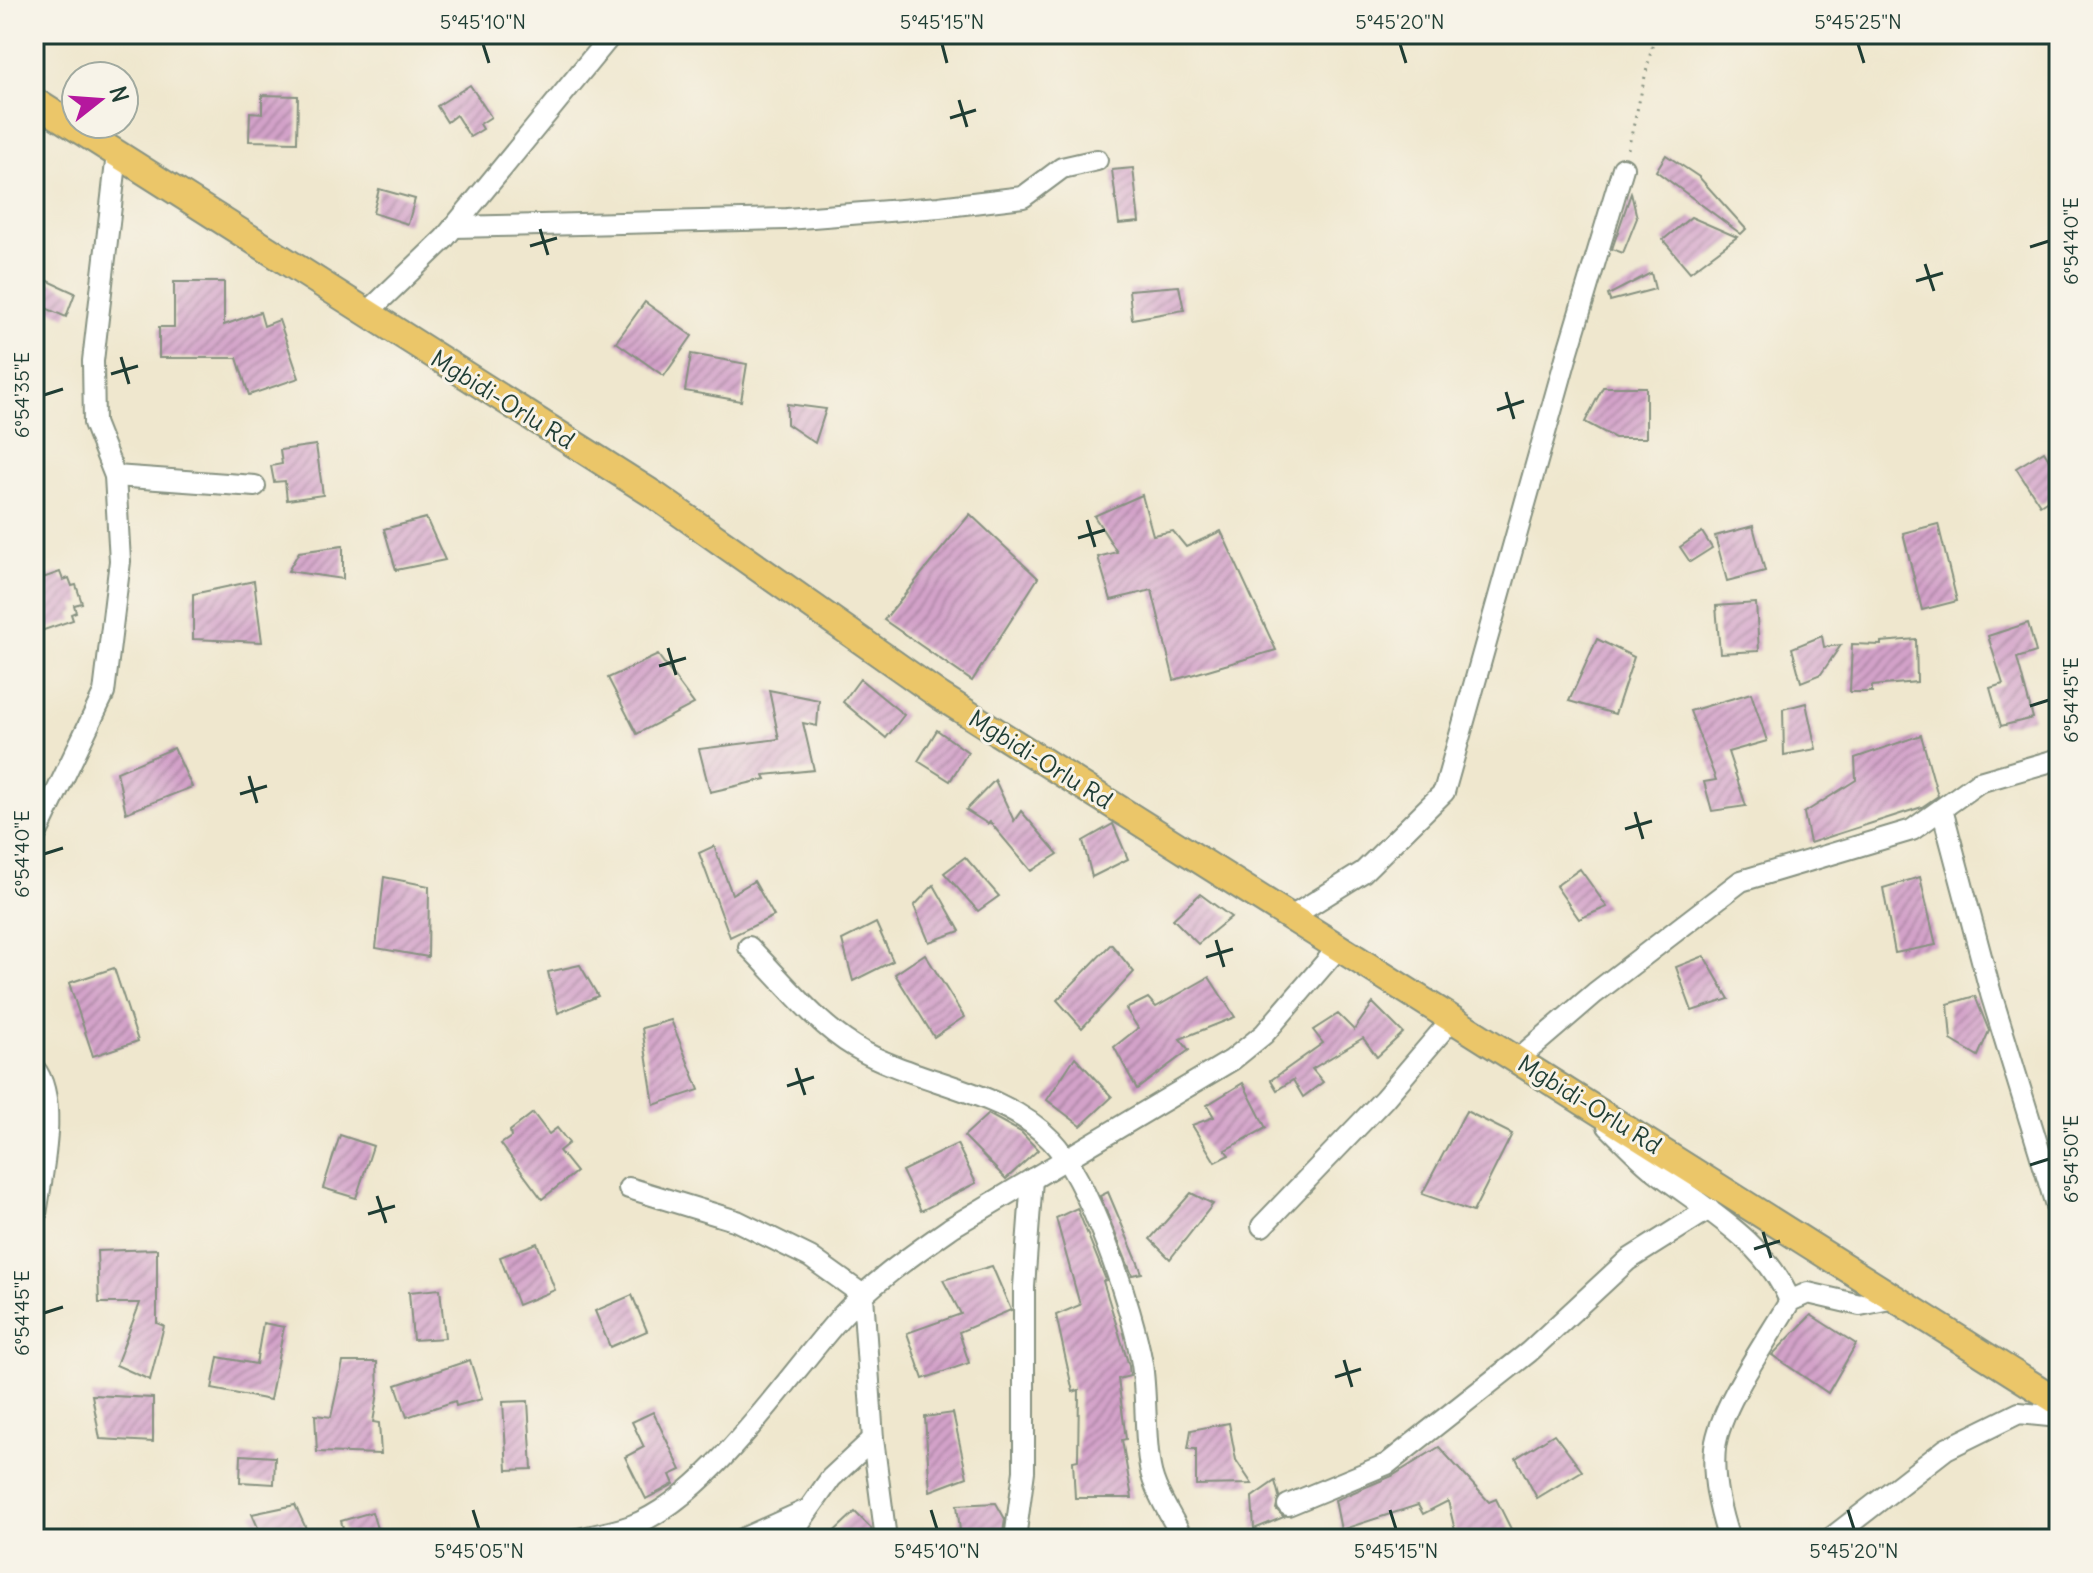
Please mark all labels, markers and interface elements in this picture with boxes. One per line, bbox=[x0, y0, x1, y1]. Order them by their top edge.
text: 5°45'10"N bbox=[440, 9, 526, 34]
text: 5°45'15"N bbox=[900, 9, 984, 34]
text: 5°45'20"N bbox=[1355, 9, 1445, 34]
text: 5°45'25"N bbox=[1814, 9, 1902, 34]
north arrow bbox=[60, 60, 140, 140]
text: N bbox=[104, 83, 135, 106]
text: 6°54'40"E bbox=[2058, 197, 2083, 285]
street label: Mgbidi-Orlu Rd bbox=[426, 343, 580, 455]
text: 6°54'35"E bbox=[9, 352, 34, 438]
text: 6°54'45"E bbox=[2058, 657, 2083, 743]
street label: Mgbidi-Orlu Rd bbox=[964, 703, 1118, 815]
text: 6°54'40"E bbox=[9, 810, 34, 898]
street label: Mgbidi-Orlu Rd bbox=[1513, 1048, 1667, 1160]
text: 6°54'50"E bbox=[2058, 1115, 2083, 1203]
text: 6°54'45"E bbox=[9, 1270, 34, 1356]
text: 5°45'05"N bbox=[434, 1538, 524, 1563]
text: 5°45'10"N bbox=[894, 1538, 980, 1563]
text: 5°45'15"N bbox=[1354, 1538, 1438, 1563]
text: 5°45'20"N bbox=[1809, 1538, 1899, 1563]

